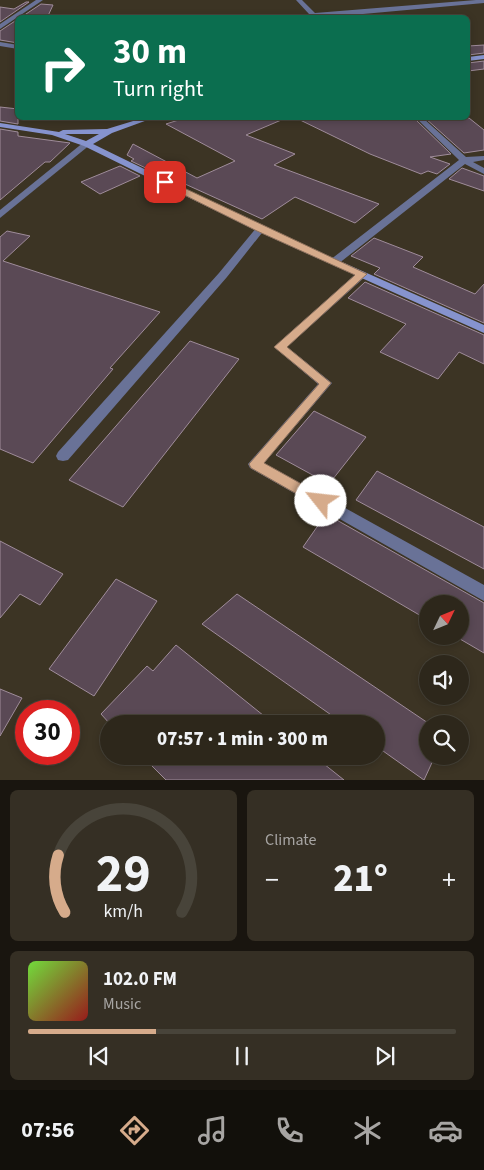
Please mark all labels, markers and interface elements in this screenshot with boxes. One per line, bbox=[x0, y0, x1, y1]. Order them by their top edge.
text: 30 m bbox=[113, 27, 187, 77]
icon: right bbox=[30, 35, 95, 100]
text: Turn right bbox=[113, 73, 203, 105]
pin bbox=[144, 161, 186, 203]
icon: arrive bbox=[151, 168, 179, 196]
position arrow bbox=[294, 474, 346, 526]
north arrow bbox=[419, 595, 469, 645]
map controls bbox=[419, 595, 469, 765]
button: sound bbox=[419, 655, 469, 705]
speed limit sign: 30 bbox=[15, 700, 80, 765]
button: search bbox=[419, 715, 469, 765]
text: 07:57 · 1 min · 300 m bbox=[157, 726, 328, 753]
text: Climate bbox=[265, 829, 316, 851]
text: 29 bbox=[96, 838, 151, 912]
text: 21° bbox=[333, 852, 388, 906]
text: − bbox=[265, 860, 279, 900]
text: + bbox=[442, 860, 456, 900]
text: km/h bbox=[104, 899, 143, 924]
text: 102.0 FM bbox=[103, 966, 177, 993]
text: Music bbox=[103, 993, 141, 1015]
icon: previous bbox=[85, 1042, 113, 1070]
icon: pause bbox=[228, 1042, 256, 1070]
icon: next bbox=[371, 1042, 399, 1070]
icon: directions bbox=[117, 1113, 152, 1148]
icon: music bbox=[195, 1113, 230, 1148]
icon: phone bbox=[272, 1113, 307, 1148]
icon: climate bbox=[350, 1113, 385, 1148]
icon: car bbox=[428, 1113, 463, 1148]
text: 07:56 bbox=[21, 1114, 74, 1146]

